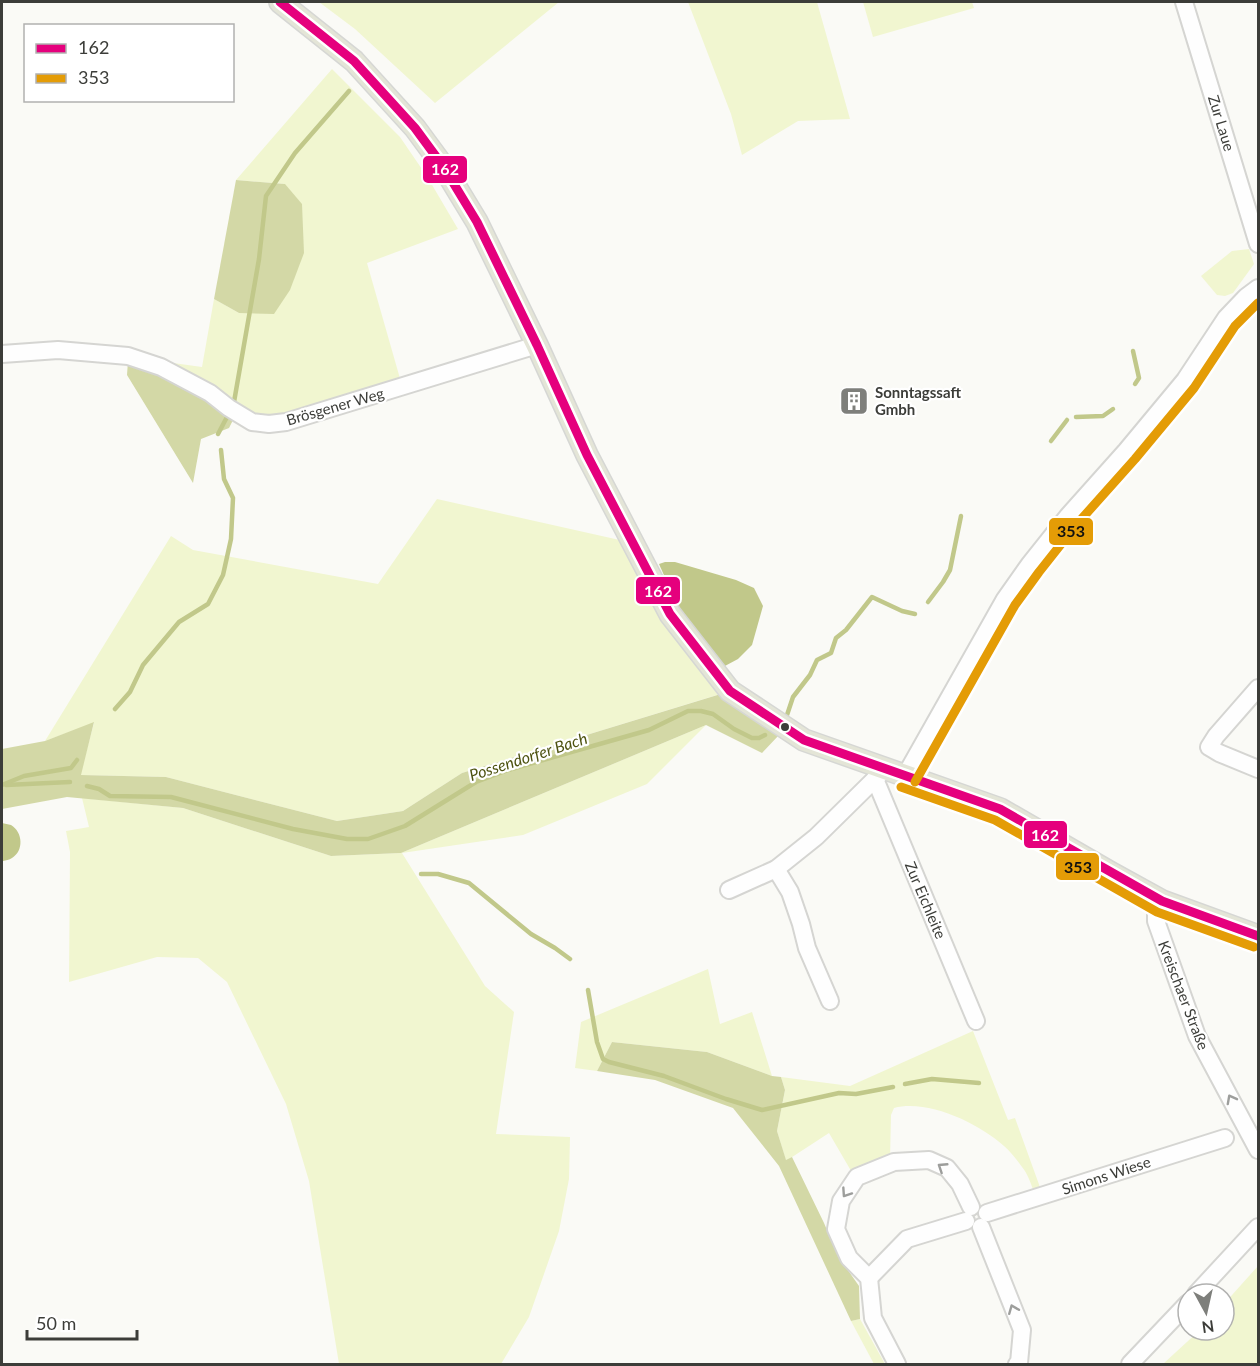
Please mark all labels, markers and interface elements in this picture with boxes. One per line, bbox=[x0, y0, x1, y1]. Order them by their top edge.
legend bbox=[24, 24, 234, 102]
text: 162 bbox=[78, 36, 109, 58]
text: 353 bbox=[78, 66, 109, 88]
street label: Zur Laue bbox=[1205, 93, 1239, 153]
line badge: 162 bbox=[422, 155, 468, 184]
text: 162 bbox=[431, 159, 459, 178]
street label: Brösgener Weg bbox=[284, 383, 386, 429]
place label: Sonntagssaft Gmbh bbox=[875, 383, 961, 418]
building icon: Sonntagssaft Gmbh bbox=[838, 385, 870, 417]
line badge: 353 bbox=[1048, 517, 1094, 546]
text: 353 bbox=[1057, 521, 1085, 540]
line badge: 162 bbox=[635, 576, 681, 605]
text: 162 bbox=[644, 581, 672, 600]
unlabelled marker bbox=[779, 721, 791, 733]
water label: Possendorfer Bach bbox=[467, 728, 589, 784]
line badge: 162 bbox=[1023, 820, 1068, 849]
text: 162 bbox=[1031, 825, 1059, 844]
line badge: 353 bbox=[1055, 852, 1100, 881]
text: 353 bbox=[1064, 857, 1092, 876]
street label: Zur Eichleite bbox=[902, 859, 950, 941]
street label: Kreischaer Straße bbox=[1155, 938, 1213, 1052]
one-way arrow bbox=[1227, 1094, 1238, 1105]
street label: Simons Wiese bbox=[1059, 1152, 1153, 1198]
one-way arrow bbox=[938, 1163, 948, 1175]
one-way arrow bbox=[843, 1186, 854, 1197]
north arrow bbox=[1176, 1282, 1236, 1342]
scale bar bbox=[27, 1303, 136, 1341]
one-way arrow bbox=[1008, 1304, 1021, 1314]
text: 50 m bbox=[36, 1312, 76, 1334]
text: N bbox=[1201, 1317, 1216, 1338]

